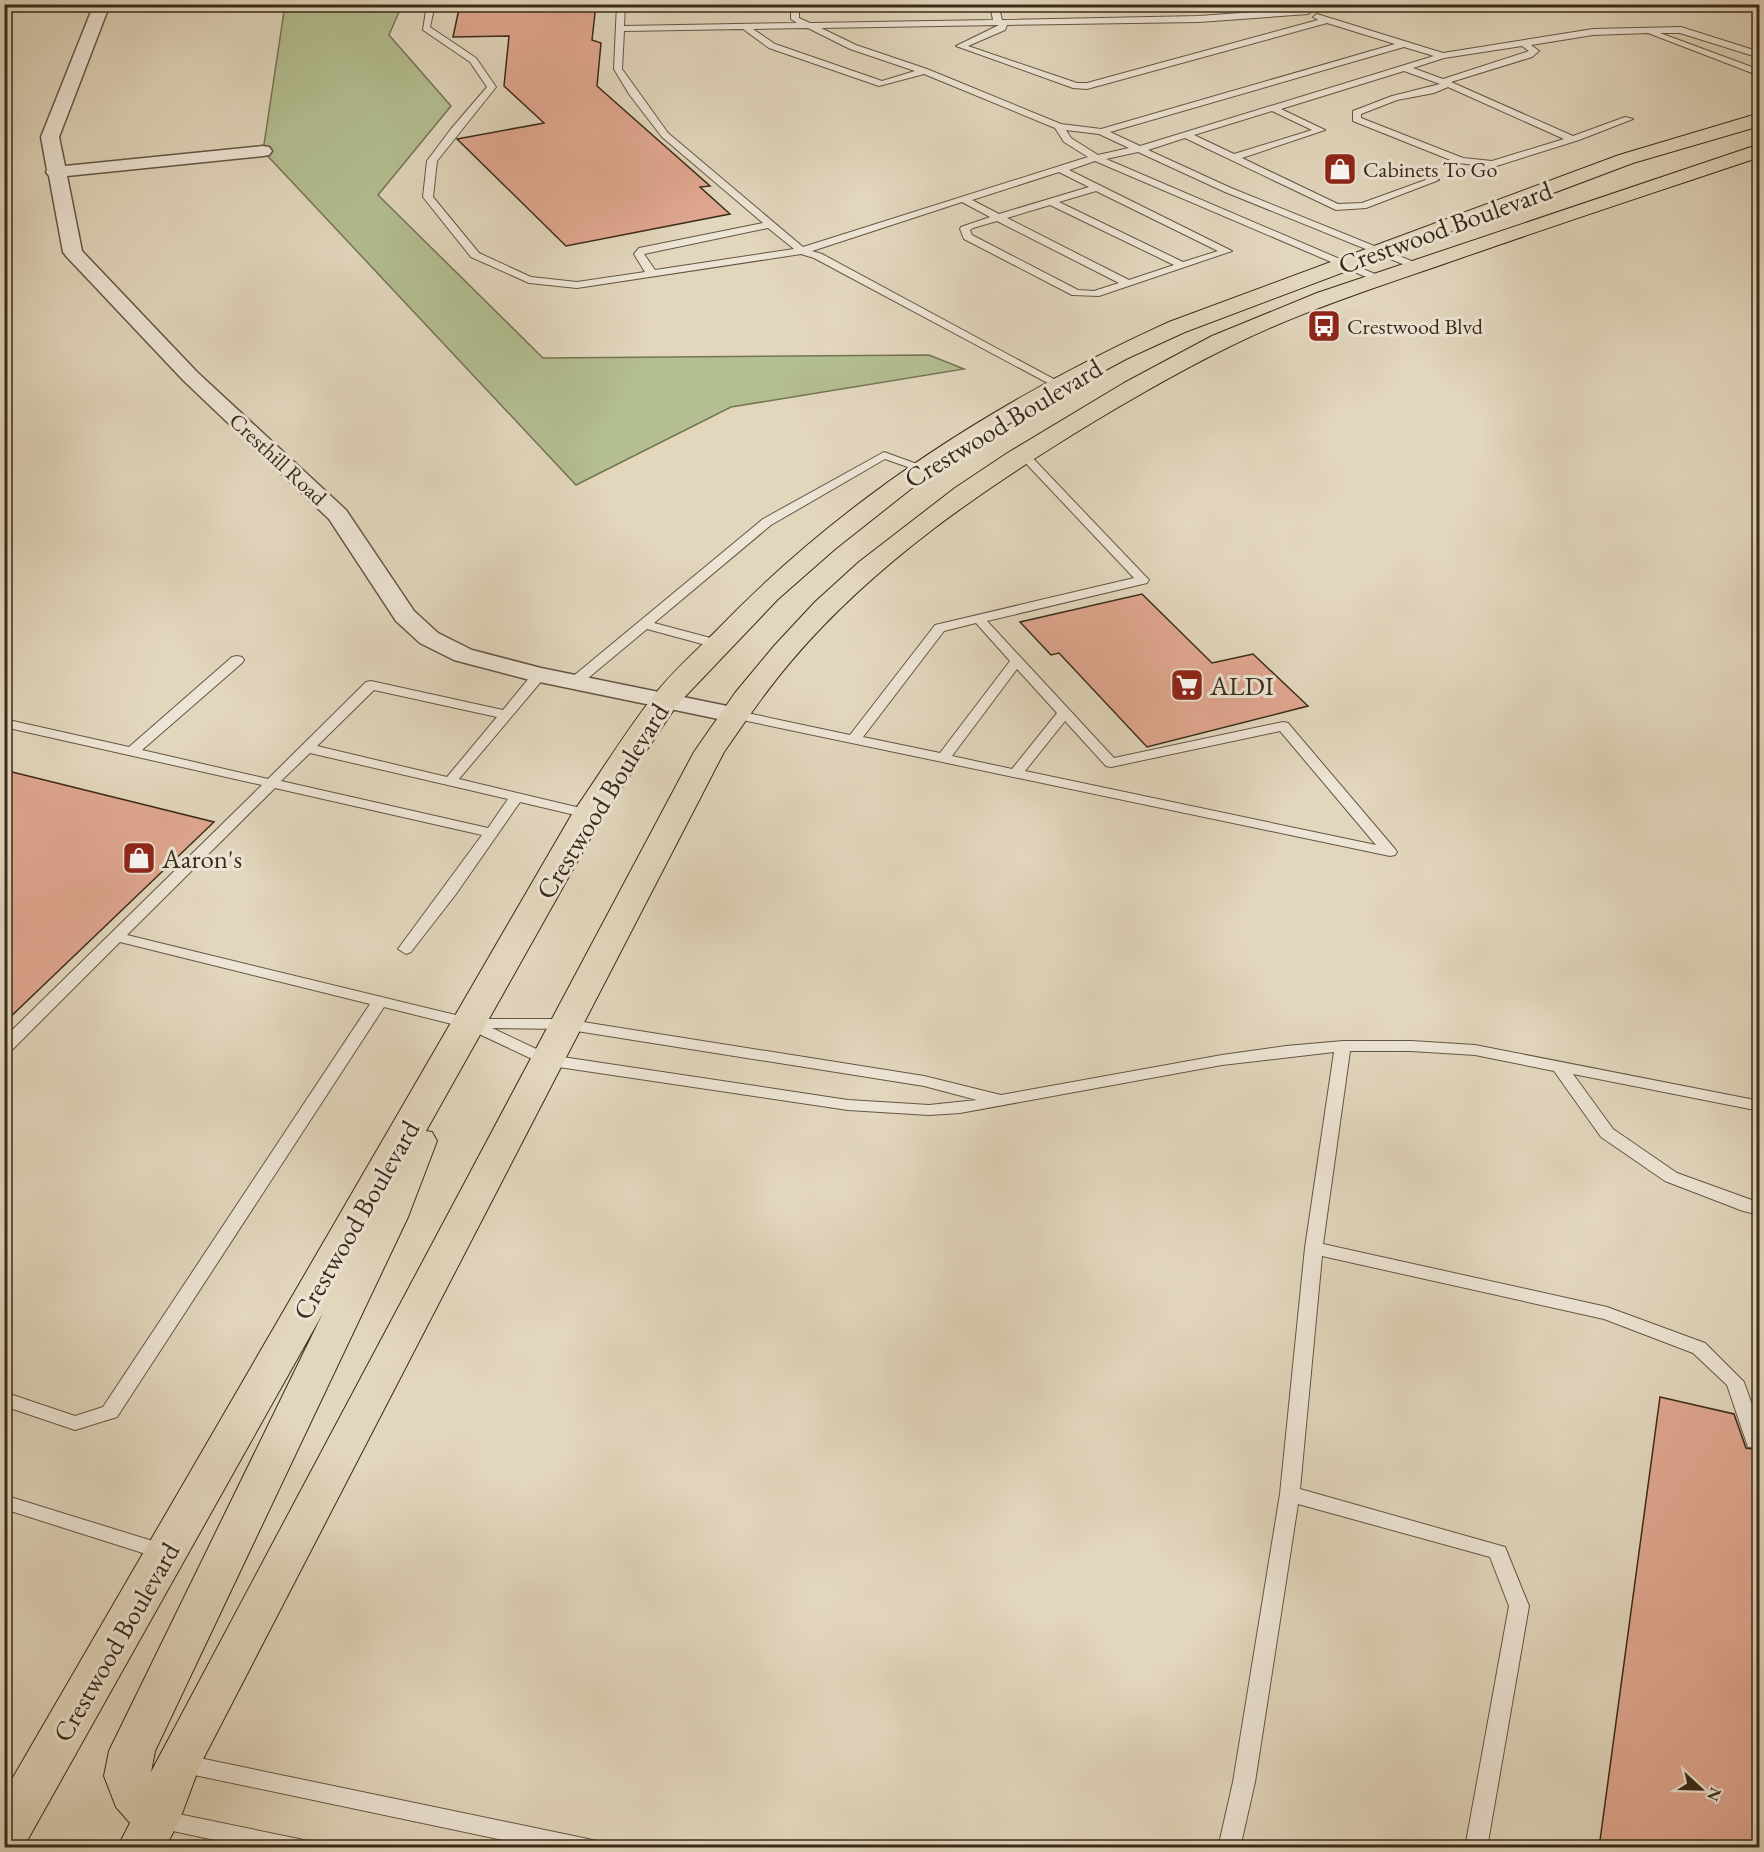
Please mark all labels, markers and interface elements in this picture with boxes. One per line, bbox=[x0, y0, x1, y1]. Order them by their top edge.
shop icon: Cabinets To Go bbox=[1322, 151, 1358, 187]
place label: Cabinets To Go bbox=[1363, 155, 1497, 184]
street label: Crestwood Boulevard bbox=[1333, 172, 1557, 282]
bus stop icon: Crestwood Blvd bbox=[1306, 308, 1342, 344]
place label: Crestwood Blvd bbox=[1347, 312, 1484, 341]
street label: Crestwood Boulevard bbox=[898, 350, 1109, 496]
street label: Cresthill Road bbox=[223, 406, 334, 512]
supermarket icon: ALDI bbox=[1169, 667, 1205, 703]
place label: ALDI bbox=[1209, 668, 1274, 703]
street label: Crestwood Boulevard bbox=[528, 696, 677, 906]
shop icon: Aaron's bbox=[121, 840, 157, 876]
place label: Aaron's bbox=[161, 841, 242, 876]
street label: Crestwood Boulevard bbox=[285, 1114, 428, 1326]
street label: Crestwood Boulevard bbox=[45, 1536, 188, 1748]
north arrow bbox=[1671, 1759, 1731, 1819]
text: N bbox=[1702, 1784, 1727, 1804]

